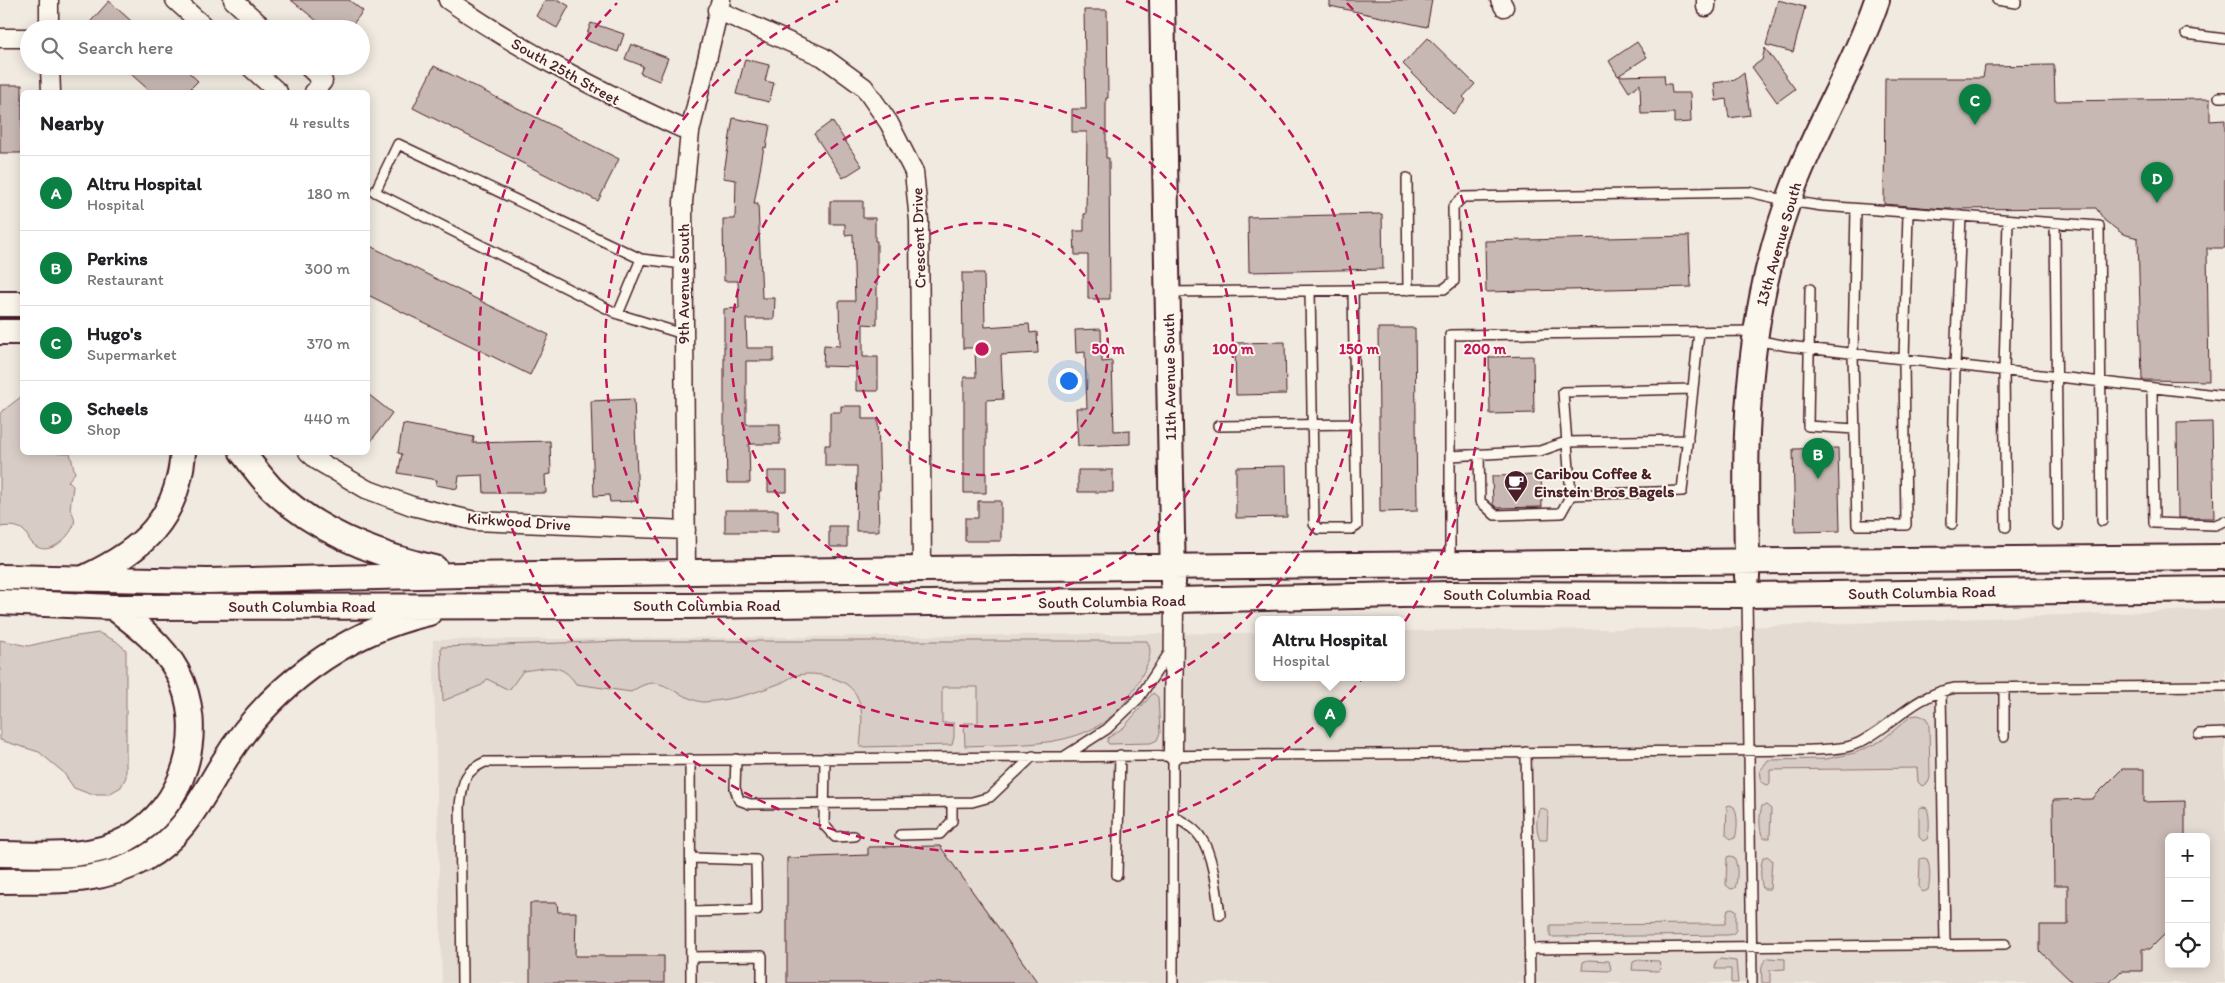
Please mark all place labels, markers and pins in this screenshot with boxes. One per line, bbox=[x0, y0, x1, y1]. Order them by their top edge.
pin: C bbox=[1959, 84, 1991, 125]
pin: D bbox=[2141, 162, 2173, 203]
centre of rings bbox=[973, 340, 991, 358]
pin: B bbox=[1802, 438, 1834, 479]
place label: Caribou Coffee & Einstein Bros Bagels bbox=[1534, 464, 1674, 502]
cafe icon: Caribou Coffee & Einstein Bros Bagels bbox=[1503, 469, 1529, 503]
pin: A bbox=[1314, 697, 1346, 738]

